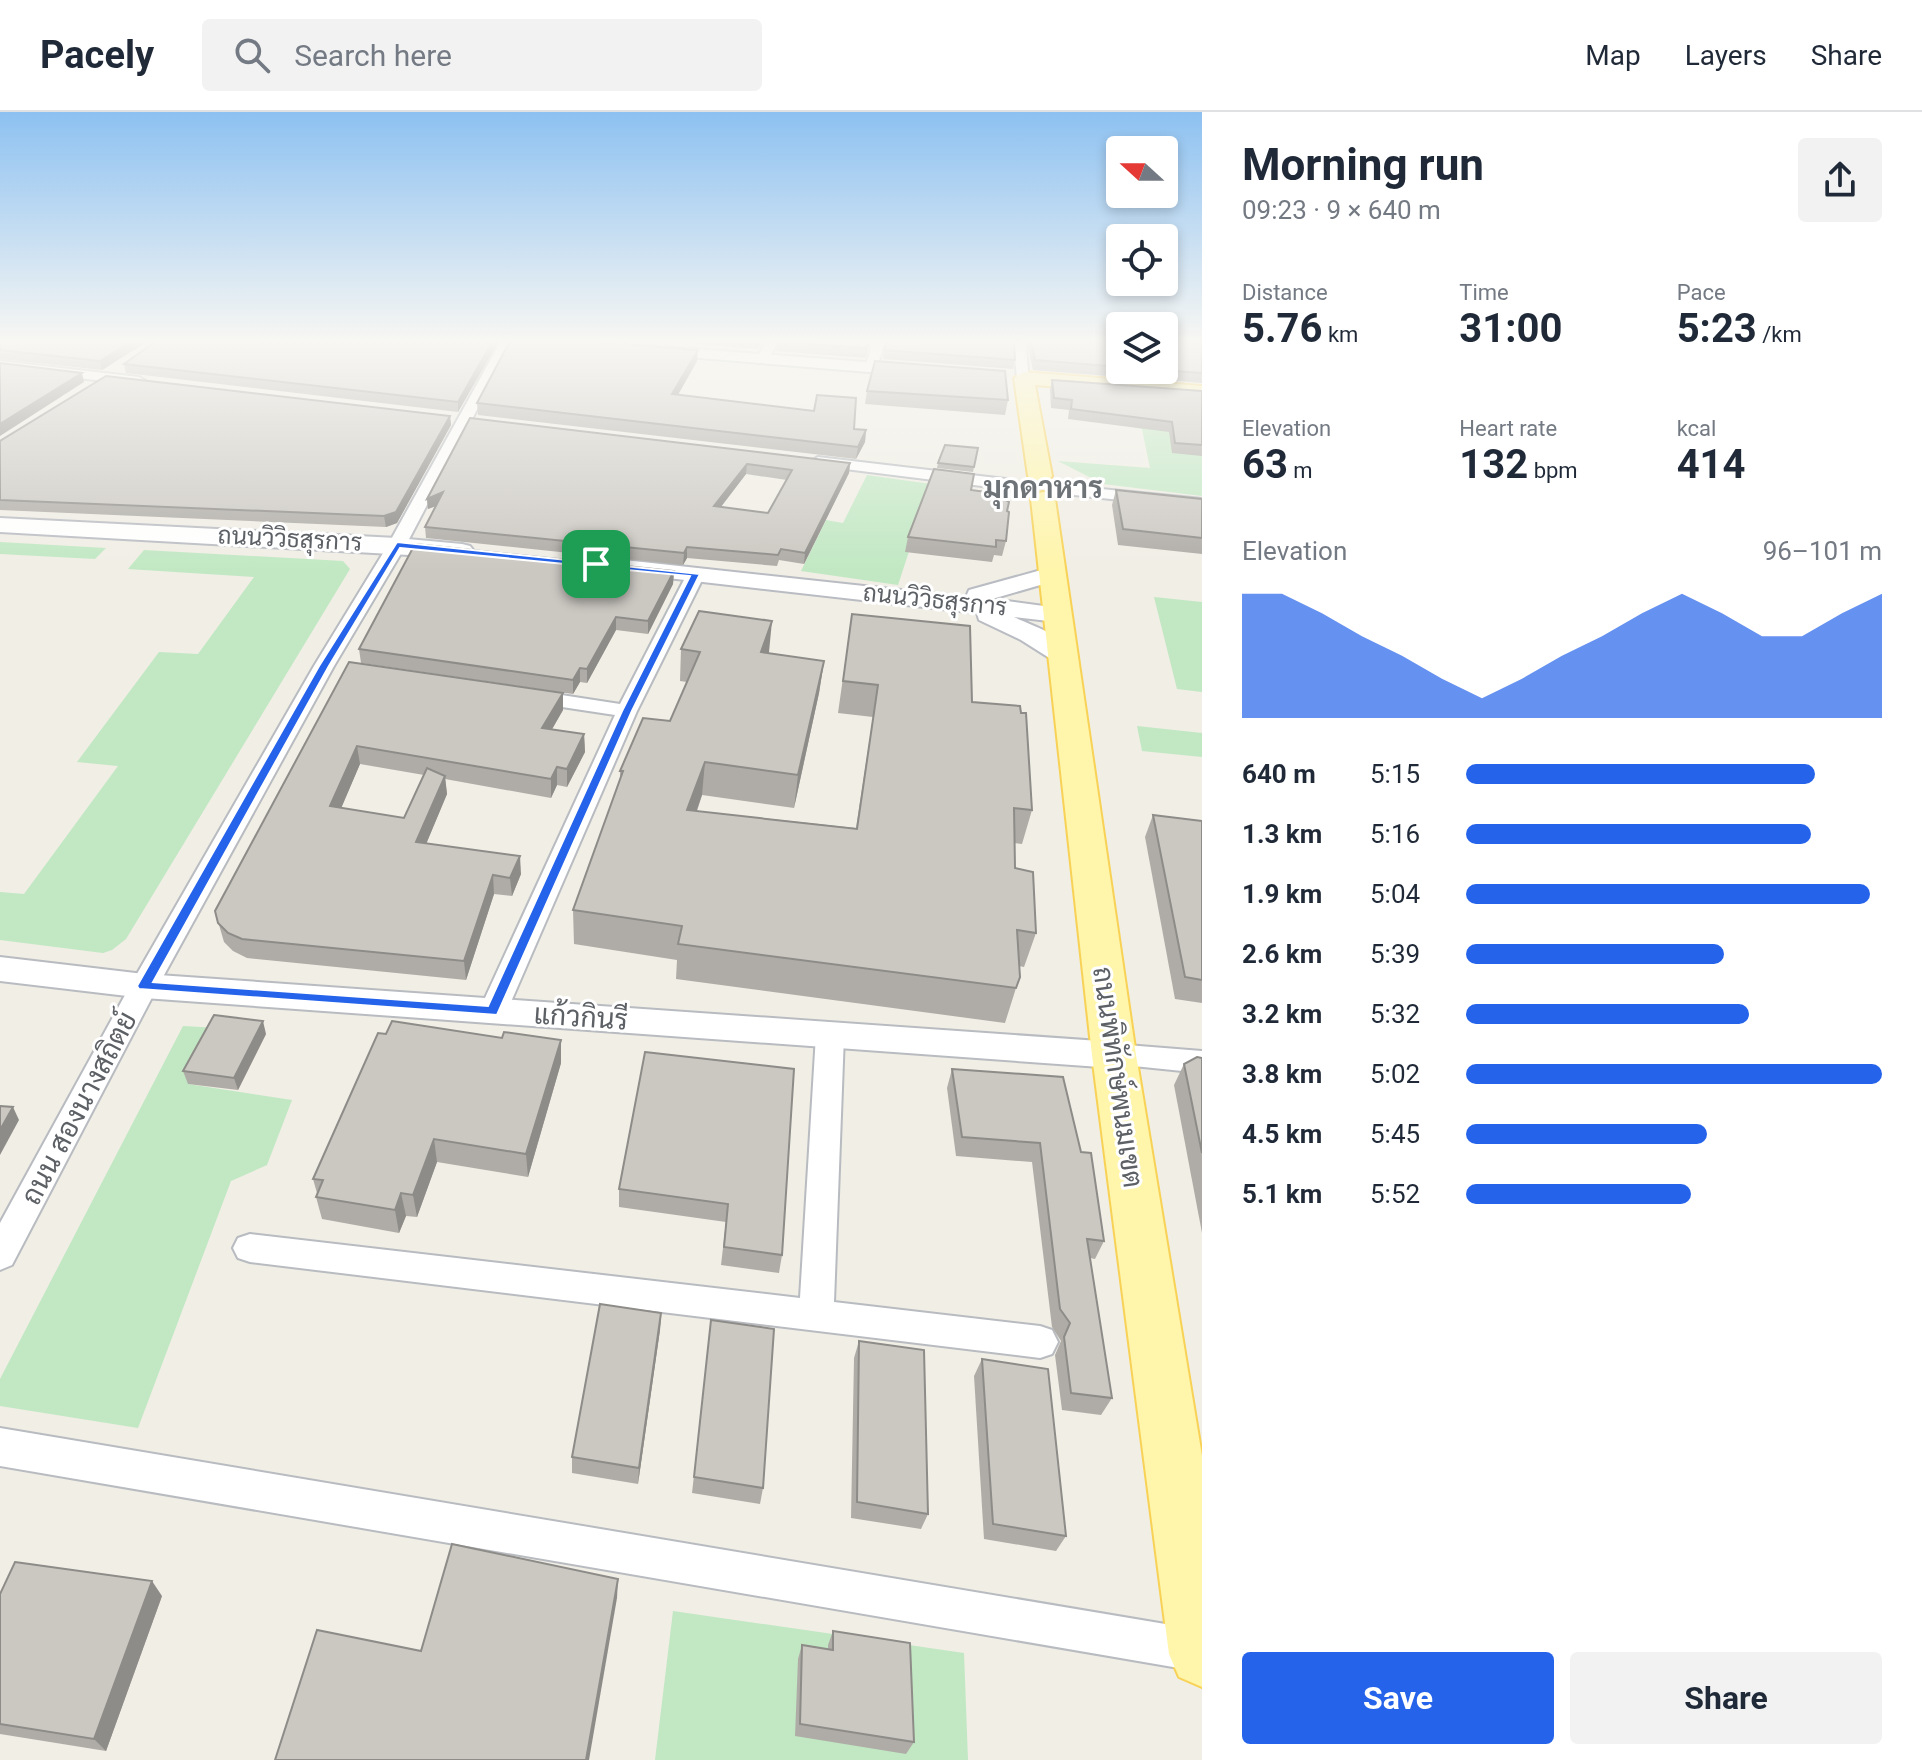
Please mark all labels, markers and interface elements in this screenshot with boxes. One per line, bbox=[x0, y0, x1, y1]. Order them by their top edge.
search box bbox=[202, 19, 762, 91]
text: Pacely bbox=[40, 33, 154, 77]
icon: search bbox=[230, 33, 274, 77]
text: Search here bbox=[294, 38, 452, 73]
text: Map bbox=[1585, 39, 1641, 72]
text: Layers bbox=[1685, 39, 1767, 72]
text: Share bbox=[1811, 39, 1882, 72]
north arrow bbox=[1106, 136, 1178, 208]
map controls bbox=[1106, 136, 1178, 384]
button: share bbox=[1798, 138, 1882, 222]
text: Morning run bbox=[1242, 139, 1484, 191]
text: 09:23 · 9 × 640 m bbox=[1242, 195, 1441, 225]
button: locate bbox=[1106, 224, 1178, 296]
text: Distance bbox=[1242, 280, 1328, 305]
text: Time bbox=[1459, 280, 1509, 305]
text: Pace bbox=[1677, 280, 1726, 305]
text: 5.76 bbox=[1242, 305, 1322, 352]
text: 31:00 bbox=[1459, 305, 1562, 352]
text: 5:23 bbox=[1677, 305, 1757, 352]
button: layers bbox=[1106, 312, 1178, 384]
text: km bbox=[1322, 322, 1358, 347]
text: /km bbox=[1757, 322, 1802, 347]
text: Elevation bbox=[1242, 416, 1331, 441]
text: Heart rate bbox=[1459, 416, 1557, 441]
text: kcal bbox=[1677, 416, 1716, 441]
text: 63 bbox=[1242, 441, 1288, 488]
text: 132 bbox=[1459, 441, 1528, 488]
text: 414 bbox=[1677, 441, 1746, 488]
text: m bbox=[1288, 458, 1313, 483]
text: bpm bbox=[1528, 458, 1578, 483]
district label: มุกดาหาร bbox=[983, 470, 1103, 509]
street label: ถนนวิวิธสุรการ bbox=[217, 521, 363, 559]
pin bbox=[562, 530, 630, 598]
text: Elevation bbox=[1242, 536, 1347, 566]
text: 96–101 m bbox=[1763, 536, 1882, 566]
icon: arrive bbox=[574, 542, 618, 586]
street label: ถนนวิวิธสุรการ bbox=[861, 579, 1008, 623]
text: 640 m bbox=[1242, 759, 1316, 789]
text: 5:15 bbox=[1370, 759, 1420, 789]
text: 1.3 km bbox=[1242, 819, 1322, 849]
text: 5:16 bbox=[1370, 819, 1420, 849]
text: 1.9 km bbox=[1242, 879, 1322, 909]
text: 5:04 bbox=[1370, 879, 1420, 909]
text: 2.6 km bbox=[1242, 939, 1322, 969]
text: 5:39 bbox=[1370, 939, 1420, 969]
street label: ถนนพิทักษ์พนมเขต bbox=[1086, 964, 1153, 1190]
street label: แก้วกินรี bbox=[533, 995, 629, 1037]
text: 3.2 km bbox=[1242, 999, 1322, 1029]
text: 5:32 bbox=[1370, 999, 1420, 1029]
street label: ถนน สองนางสถิตย์ bbox=[12, 1004, 144, 1210]
text: 3.8 km bbox=[1242, 1059, 1322, 1089]
text: 5:02 bbox=[1370, 1059, 1420, 1089]
text: 4.5 km bbox=[1242, 1119, 1322, 1149]
text: 5:45 bbox=[1370, 1119, 1420, 1149]
text: 5.1 km bbox=[1242, 1179, 1322, 1209]
text: 5:52 bbox=[1370, 1179, 1420, 1209]
button: Save bbox=[1242, 1652, 1554, 1744]
button: Share bbox=[1570, 1652, 1882, 1744]

